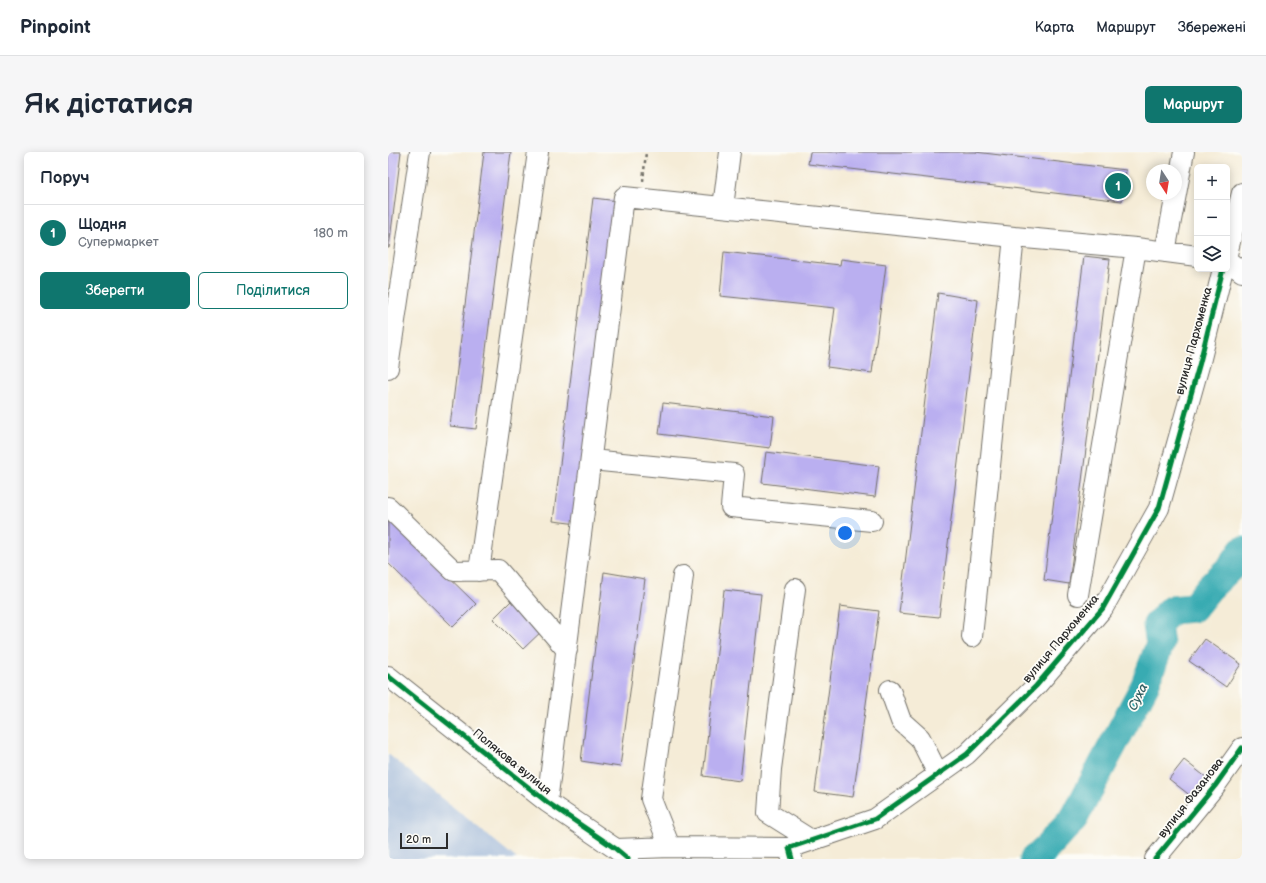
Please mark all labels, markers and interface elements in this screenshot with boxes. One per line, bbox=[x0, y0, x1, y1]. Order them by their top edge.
text: Pinpoint bbox=[20, 16, 91, 39]
text: Карта bbox=[1035, 19, 1074, 36]
text: Маршрут bbox=[1096, 19, 1156, 36]
text: Збережені bbox=[1178, 19, 1246, 36]
button: Маршрут bbox=[1145, 86, 1242, 123]
text: Як дістатися bbox=[24, 88, 193, 121]
north arrow bbox=[1146, 164, 1182, 200]
map controls bbox=[1194, 164, 1230, 272]
button: + bbox=[1194, 164, 1230, 200]
text: Поруч bbox=[40, 168, 90, 188]
pin: 1 bbox=[1105, 171, 1131, 201]
button: − bbox=[1194, 200, 1230, 236]
text: Щодня bbox=[78, 215, 127, 234]
text: 1 bbox=[50, 225, 56, 241]
text: 180 m bbox=[313, 225, 348, 241]
text: Супермаркет bbox=[78, 234, 159, 250]
button: layers bbox=[1194, 236, 1230, 272]
button: Зберегти bbox=[40, 272, 190, 309]
button: Поділитися bbox=[198, 272, 348, 309]
street label: вулиця Пархоменка bbox=[1172, 285, 1216, 397]
your location bbox=[835, 523, 855, 543]
street label: вулиця Пархоменка bbox=[1020, 592, 1102, 686]
water label: Суха bbox=[1125, 680, 1152, 713]
street label: Полякова вулиця bbox=[470, 726, 555, 798]
street label: вулиця Фазанова bbox=[1155, 755, 1227, 841]
scale bar bbox=[400, 831, 448, 850]
text: 20 m bbox=[406, 833, 431, 846]

